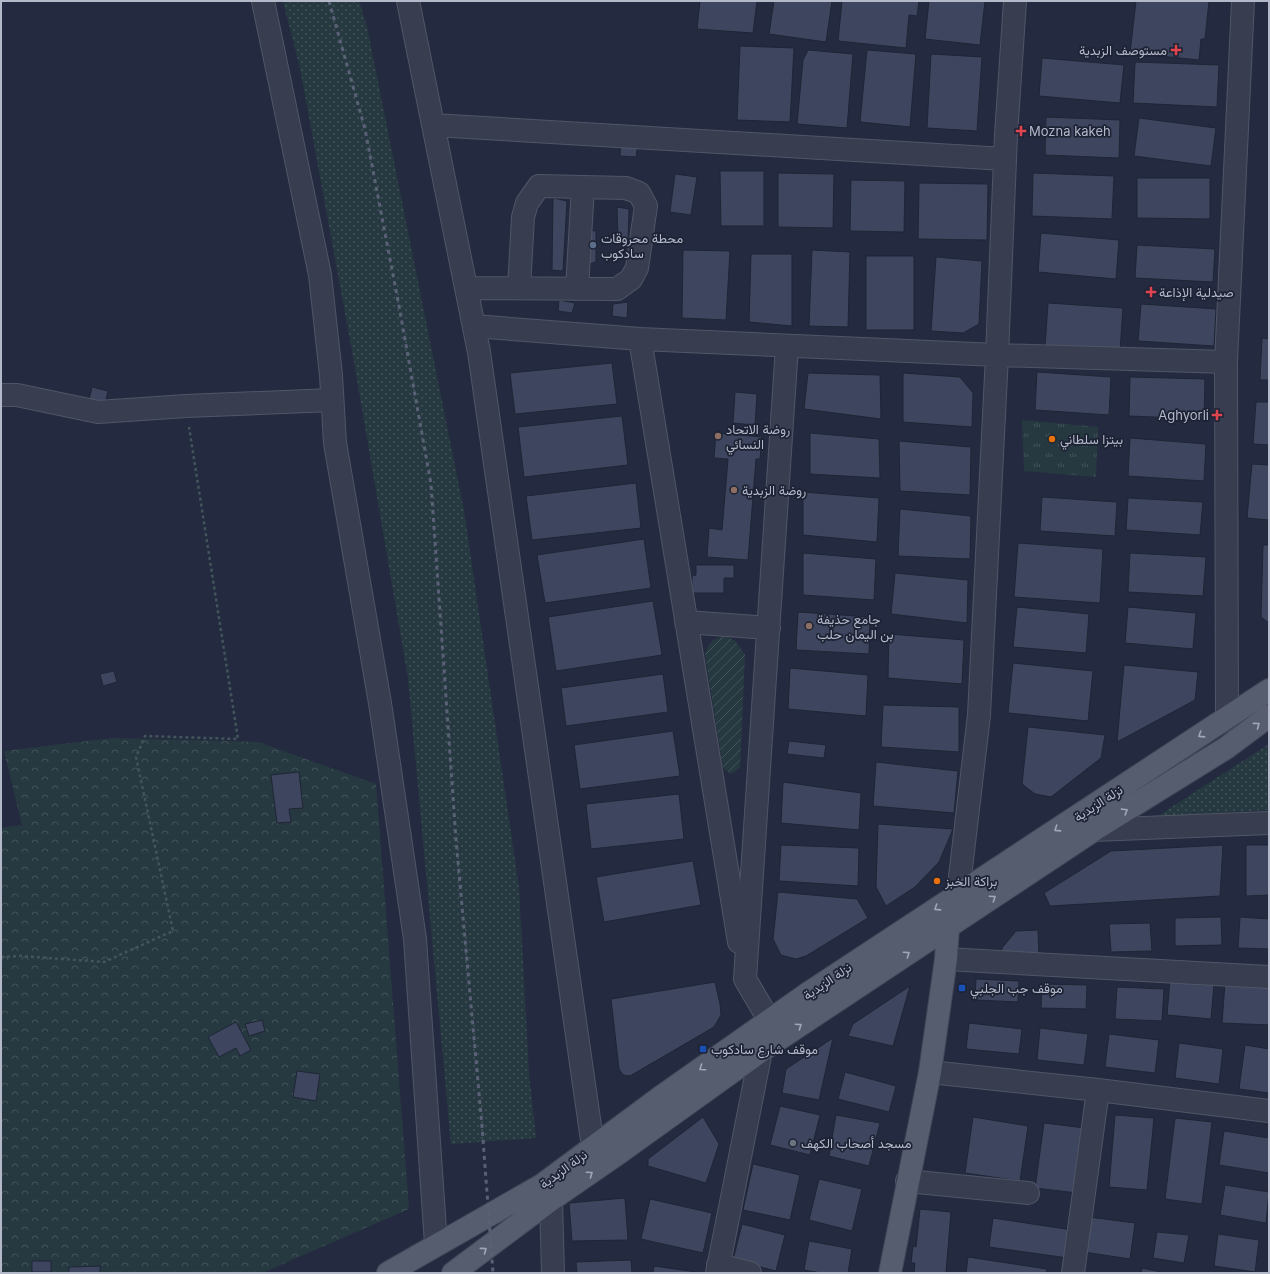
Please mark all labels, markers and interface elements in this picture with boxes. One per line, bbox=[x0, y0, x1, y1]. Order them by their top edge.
place label: مستوصف الزبدية bbox=[1079, 42, 1167, 59]
marker: مستوصف الزبدية bbox=[1170, 44, 1182, 56]
place label: Mozna kakeh bbox=[1029, 123, 1111, 139]
marker: Mozna kakeh bbox=[1016, 126, 1026, 136]
place label: محطة محروقات سادكوب bbox=[601, 230, 683, 262]
marker: محطة محروقات سادكوب bbox=[588, 240, 598, 250]
place label: صيدلية الإذاعة bbox=[1159, 284, 1234, 302]
marker: صيدلية الإذاعة bbox=[1146, 287, 1156, 297]
place label: Aghyorli bbox=[1158, 407, 1209, 423]
marker: Aghyorli bbox=[1212, 410, 1222, 420]
place label: روضة الاتحاد النسائي bbox=[726, 421, 790, 455]
marker: روضة الاتحاد النسائي bbox=[713, 431, 723, 441]
place label: بيتزا سلطاني bbox=[1060, 431, 1123, 450]
marker: بيتزا سلطاني bbox=[1047, 434, 1057, 444]
place label: روضة الزبدية bbox=[742, 482, 806, 499]
marker: روضة الزبدية bbox=[729, 485, 739, 495]
place label: جامع حذيفة بن اليمان حلب bbox=[817, 611, 894, 643]
marker: جامع حذيفة بن اليمان حلب bbox=[804, 621, 814, 631]
one-way arrow bbox=[1253, 722, 1260, 730]
one-way arrow bbox=[1199, 730, 1206, 737]
street label: نزلة الزبدية bbox=[1071, 781, 1126, 826]
one-way arrow bbox=[1121, 808, 1128, 816]
one-way arrow bbox=[1055, 824, 1062, 831]
place label: براكة الخبز bbox=[944, 873, 997, 890]
marker: براكة الخبز bbox=[932, 876, 942, 886]
one-way arrow bbox=[988, 896, 995, 903]
one-way arrow bbox=[934, 903, 941, 911]
one-way arrow bbox=[903, 952, 910, 959]
street label: نزلة الزبدية bbox=[800, 959, 855, 1004]
place label: موقف جب الجلبي bbox=[970, 980, 1063, 999]
marker: موقف جب الجلبي bbox=[957, 983, 967, 993]
one-way arrow bbox=[795, 1023, 802, 1031]
place label: موقف شارع سادكوب bbox=[711, 1041, 818, 1059]
marker: موقف شارع سادكوب bbox=[698, 1044, 708, 1054]
one-way arrow bbox=[700, 1063, 707, 1070]
place label: مسجد أصحاب الكهف bbox=[801, 1135, 912, 1152]
marker: مسجد أصحاب الكهف bbox=[788, 1138, 798, 1148]
street label: نزلة الزبدية bbox=[536, 1146, 591, 1192]
one-way arrow bbox=[586, 1171, 593, 1179]
one-way arrow bbox=[480, 1248, 487, 1255]

